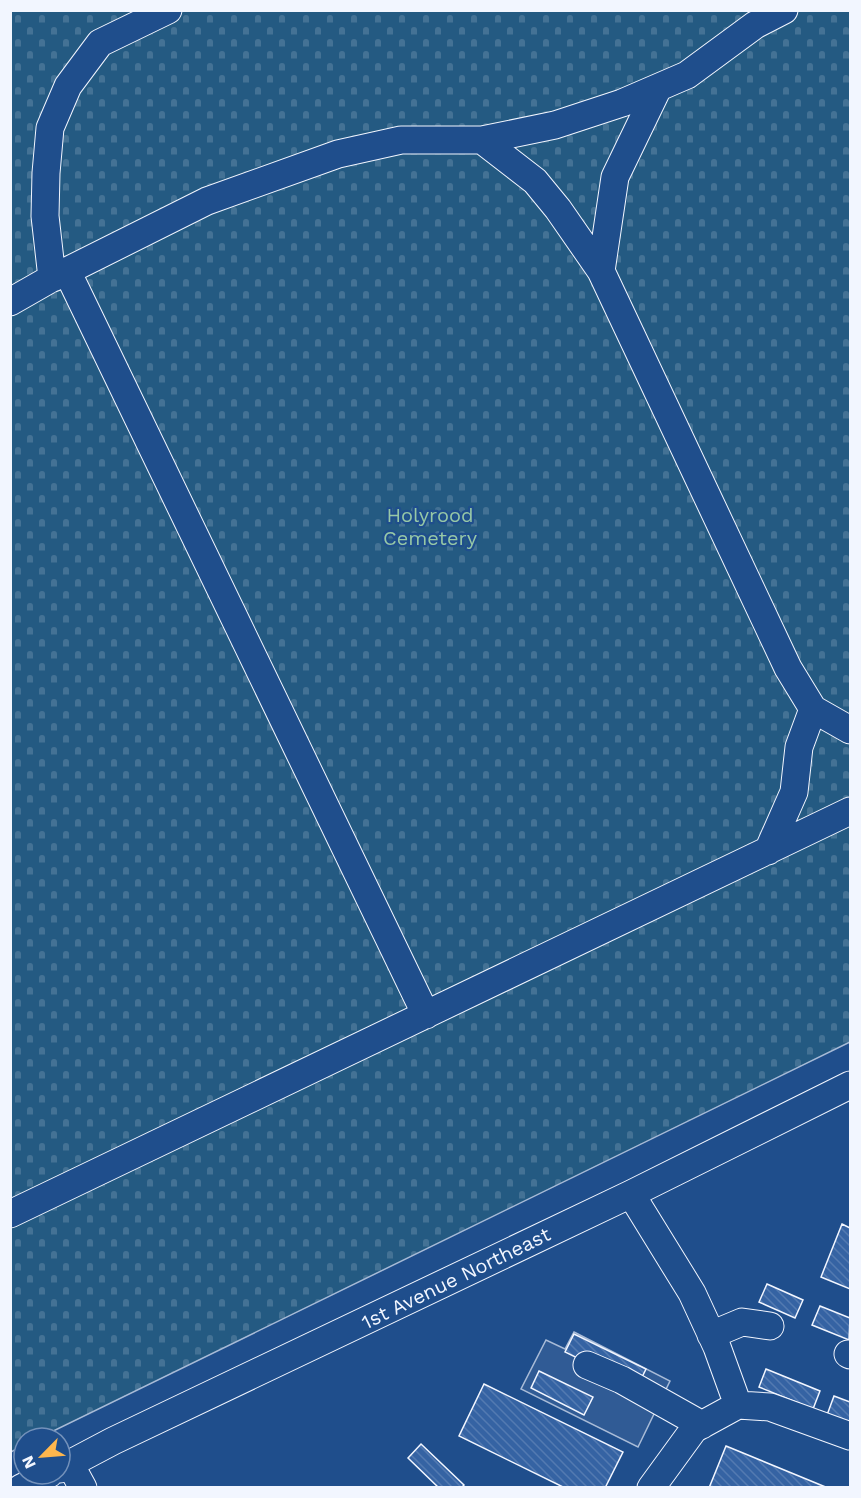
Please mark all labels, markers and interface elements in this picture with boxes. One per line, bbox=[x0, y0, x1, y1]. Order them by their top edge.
park label: Holyrood Cemetery bbox=[383, 503, 478, 550]
street label: 1st Avenue Northeast bbox=[358, 1222, 555, 1334]
north arrow bbox=[12, 1426, 72, 1486]
text: N bbox=[18, 1453, 40, 1472]

